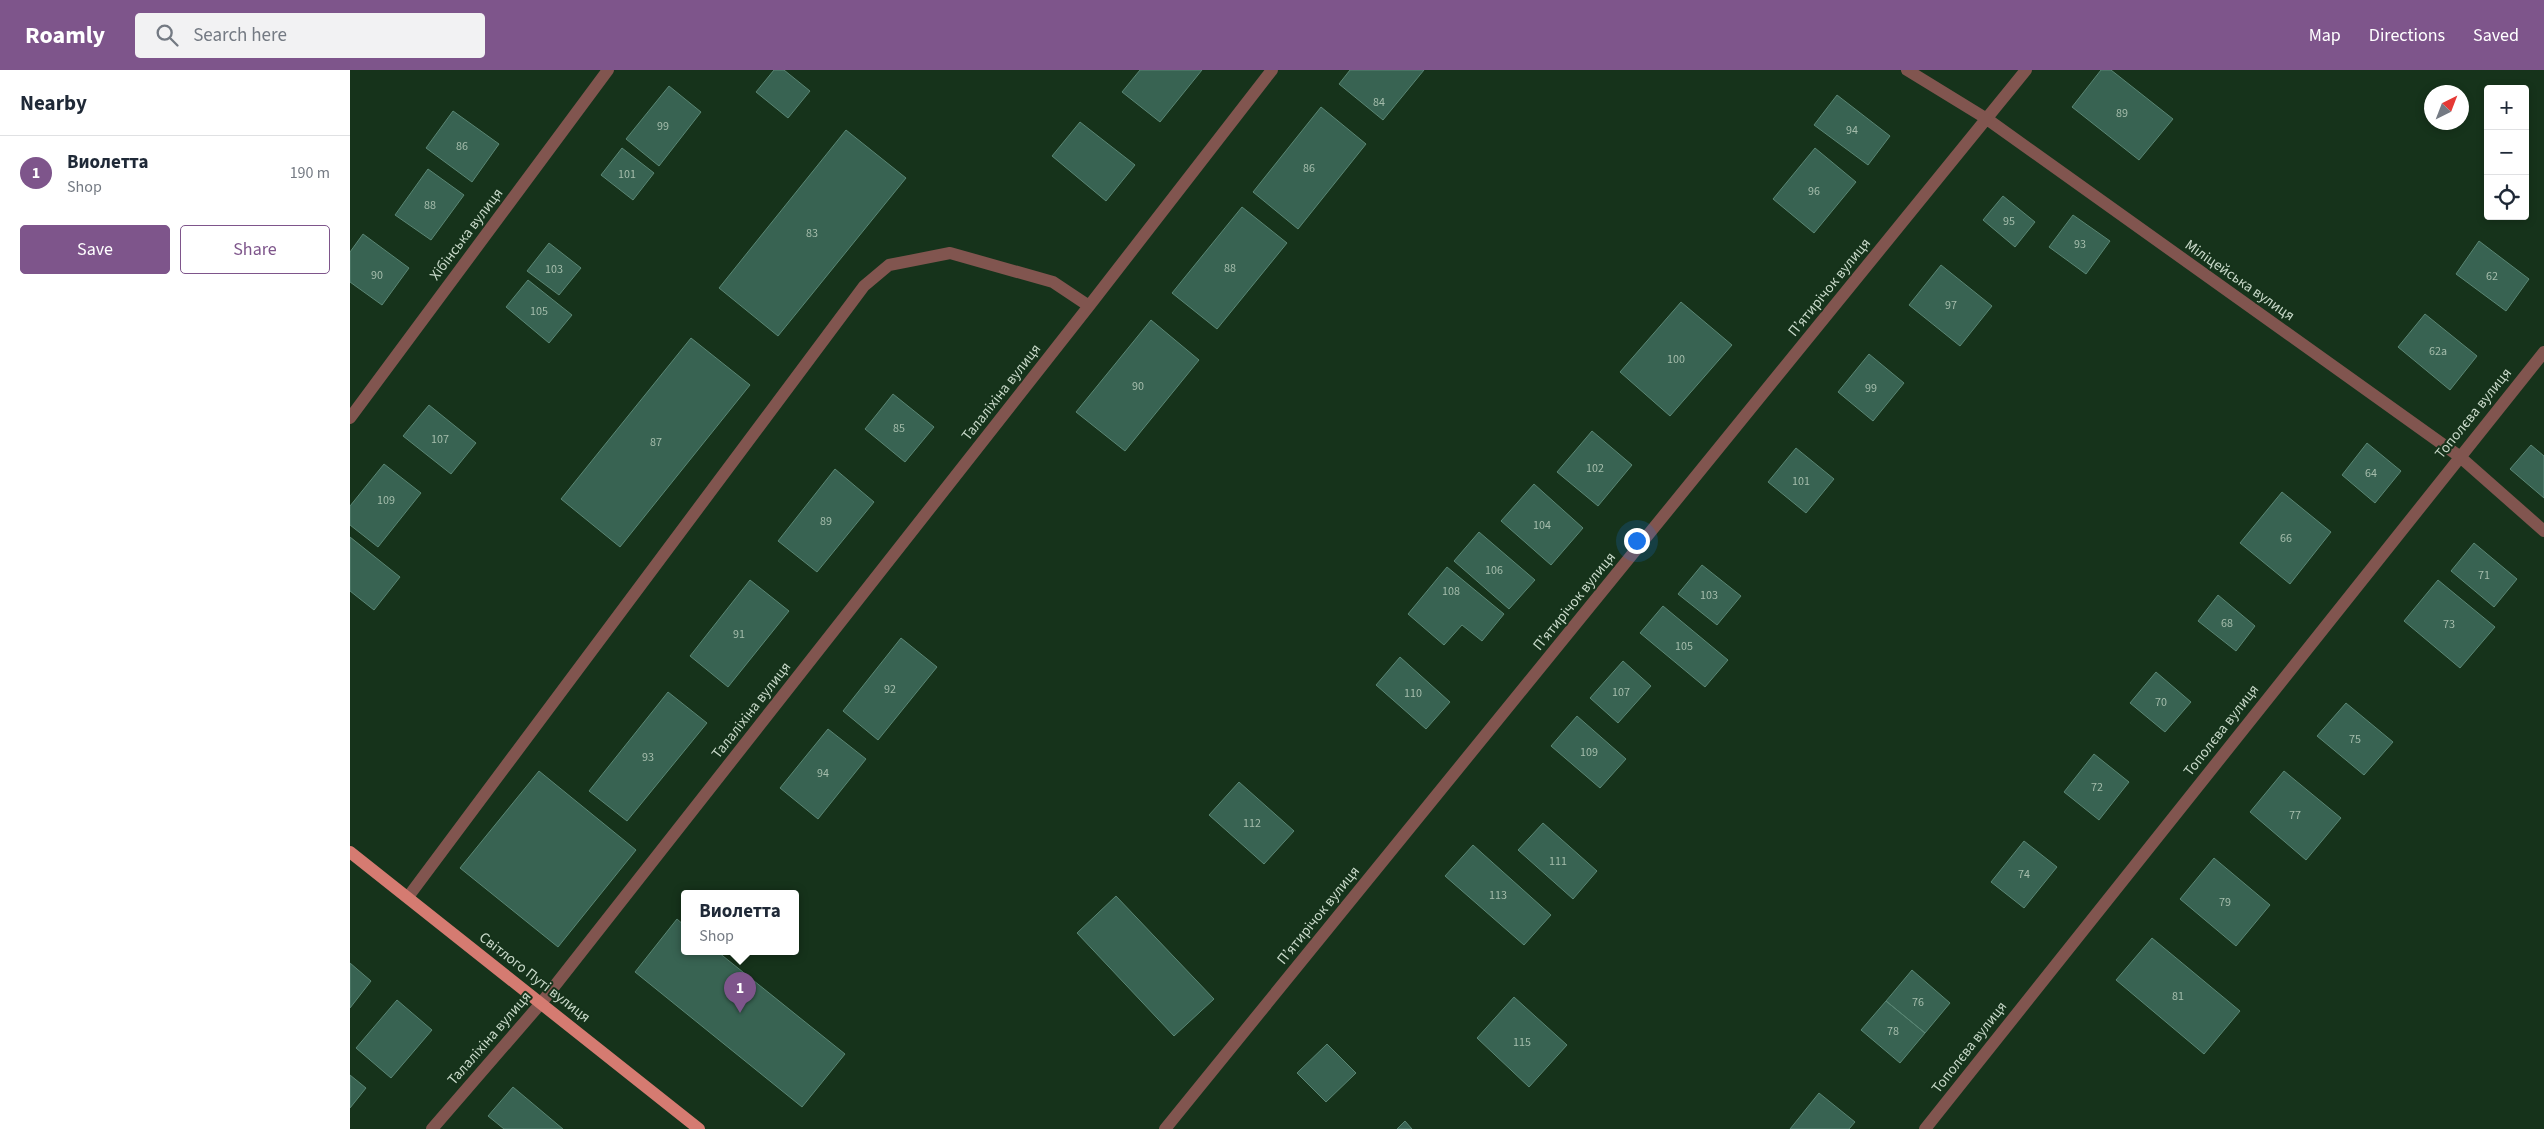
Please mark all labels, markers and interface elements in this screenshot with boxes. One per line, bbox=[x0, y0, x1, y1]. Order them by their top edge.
search box bbox=[135, 13, 485, 58]
text: Roamly bbox=[25, 18, 105, 53]
icon: search bbox=[153, 21, 181, 49]
text: Search here bbox=[193, 22, 287, 49]
text: Map bbox=[2309, 23, 2341, 48]
text: Directions bbox=[2369, 23, 2445, 48]
text: Saved bbox=[2473, 23, 2519, 48]
north arrow bbox=[2424, 85, 2469, 130]
map controls bbox=[2484, 85, 2529, 220]
button: + bbox=[2484, 85, 2529, 130]
text: Nearby bbox=[20, 88, 87, 118]
house number: 84 bbox=[1373, 94, 1385, 111]
house number: 89 bbox=[2116, 105, 2128, 122]
house number: 99 bbox=[657, 118, 669, 135]
house number: 94 bbox=[1846, 122, 1858, 139]
button: − bbox=[2484, 130, 2529, 175]
house number: 86 bbox=[456, 138, 468, 155]
text: Виолетта bbox=[67, 149, 149, 176]
house number: 86 bbox=[1303, 160, 1315, 177]
text: 1 bbox=[32, 162, 40, 184]
text: 190 m bbox=[290, 162, 330, 184]
house number: 101 bbox=[618, 166, 636, 183]
button: locate bbox=[2484, 175, 2529, 220]
text: Shop bbox=[67, 176, 102, 198]
house number: 96 bbox=[1808, 183, 1820, 200]
street label: Хібінська вулиця bbox=[425, 184, 508, 285]
house number: 88 bbox=[424, 197, 436, 214]
house number: 95 bbox=[2003, 213, 2015, 230]
button: Save bbox=[20, 225, 170, 274]
button: Share bbox=[180, 225, 330, 274]
house number: 83 bbox=[806, 225, 818, 242]
street label: П’ятирічок вулиця bbox=[1783, 234, 1876, 341]
street label: Міліцейська вулиця bbox=[2181, 235, 2299, 326]
house number: 93 bbox=[2074, 236, 2086, 253]
house number: 88 bbox=[1224, 260, 1236, 277]
house number: 103 bbox=[545, 261, 563, 278]
house number: 90 bbox=[371, 267, 383, 284]
house number: 62 bbox=[2486, 268, 2498, 285]
house number: 97 bbox=[1945, 297, 1957, 314]
house number: 105 bbox=[530, 303, 548, 320]
street label: Талаліхіна вулиця bbox=[957, 339, 1046, 445]
house number: 62а bbox=[2429, 343, 2447, 360]
house number: 100 bbox=[1667, 351, 1685, 368]
street label: Тополєва вулиця bbox=[2430, 363, 2517, 463]
house number: 90 bbox=[1132, 378, 1144, 395]
house number: 99 bbox=[1865, 380, 1877, 397]
house number: 85 bbox=[893, 420, 905, 437]
house number: 107 bbox=[431, 431, 449, 448]
house number: 87 bbox=[650, 434, 662, 451]
house number: 102 bbox=[1586, 460, 1604, 477]
house number: 64 bbox=[2365, 465, 2377, 482]
house number: 101 bbox=[1792, 473, 1810, 490]
house number: 109 bbox=[377, 492, 395, 509]
house number: 89 bbox=[820, 513, 832, 530]
house number: 104 bbox=[1533, 517, 1551, 534]
your location bbox=[1624, 528, 1650, 554]
house number: 66 bbox=[2280, 530, 2292, 547]
street label: П’ятирічок вулиця bbox=[1528, 548, 1621, 655]
house number: 106 bbox=[1485, 562, 1503, 579]
house number: 71 bbox=[2478, 567, 2490, 584]
house number: 108 bbox=[1442, 583, 1460, 600]
house number: 103 bbox=[1700, 587, 1718, 604]
house number: 68 bbox=[2221, 615, 2233, 632]
house number: 73 bbox=[2443, 616, 2455, 633]
house number: 91 bbox=[733, 626, 745, 643]
house number: 105 bbox=[1675, 638, 1693, 655]
street label: Талаліхіна вулиця bbox=[707, 657, 796, 763]
street label: Тополєва вулиця bbox=[2179, 680, 2264, 781]
house number: 92 bbox=[884, 681, 896, 698]
house number: 107 bbox=[1612, 684, 1630, 701]
house number: 110 bbox=[1404, 685, 1422, 702]
house number: 70 bbox=[2155, 694, 2167, 711]
house number: 75 bbox=[2349, 731, 2361, 748]
house number: 109 bbox=[1580, 744, 1598, 761]
house number: 93 bbox=[642, 749, 654, 766]
house number: 94 bbox=[817, 765, 829, 782]
house number: 72 bbox=[2091, 779, 2103, 796]
house number: 77 bbox=[2289, 807, 2301, 824]
house number: 112 bbox=[1243, 815, 1261, 832]
house number: 111 bbox=[1549, 853, 1567, 870]
street label: П’ятирічок вулиця bbox=[1272, 862, 1365, 969]
house number: 74 bbox=[2018, 866, 2030, 883]
house number: 113 bbox=[1489, 887, 1507, 904]
popup bbox=[681, 890, 799, 955]
house number: 79 bbox=[2219, 894, 2231, 911]
text: Виолетта bbox=[699, 898, 781, 925]
text: Shop bbox=[699, 925, 734, 947]
street label: Світлого Путі вулиця bbox=[475, 927, 595, 1028]
pin: 1 bbox=[724, 972, 756, 1013]
street label: Талаліхіна вулиця bbox=[443, 987, 536, 1090]
house number: 81 bbox=[2172, 988, 2184, 1005]
house number: 76 bbox=[1912, 994, 1924, 1011]
street label: Тополєва вулиця bbox=[1927, 997, 2012, 1098]
house number: 78 bbox=[1887, 1023, 1899, 1040]
house number: 115 bbox=[1513, 1034, 1531, 1051]

